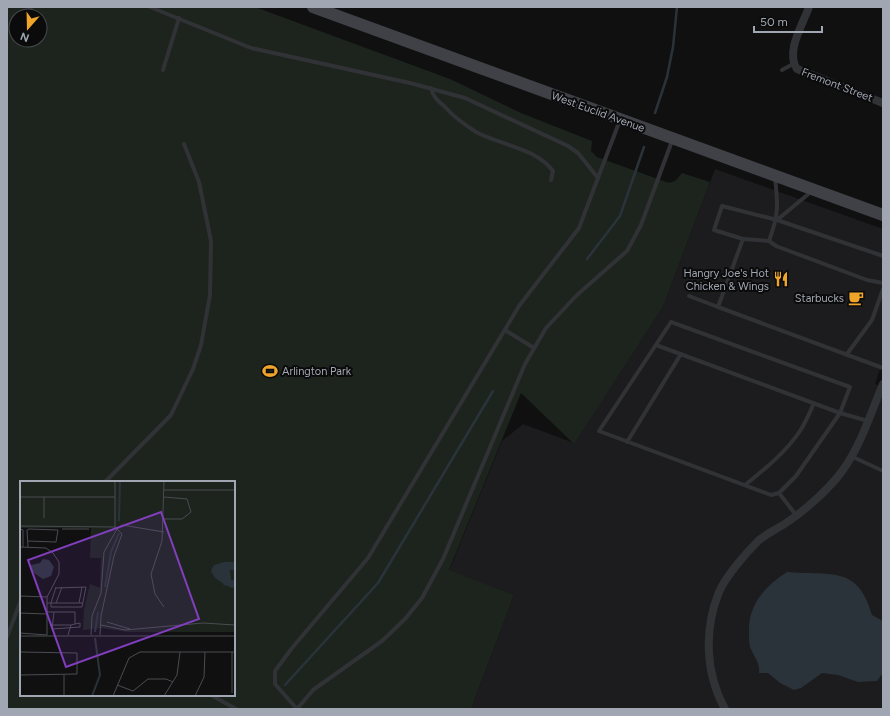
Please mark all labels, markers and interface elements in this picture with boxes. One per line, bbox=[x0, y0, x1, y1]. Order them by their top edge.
north arrow bbox=[8, 8, 48, 48]
scale bar bbox=[754, 8, 822, 34]
text: 50 m bbox=[760, 15, 788, 29]
text: N bbox=[19, 29, 31, 44]
street label: Fremont Street bbox=[800, 65, 874, 105]
street label: West Euclid Avenue bbox=[550, 89, 646, 135]
place label: Hangry Joe's Hot Chicken & Wings bbox=[683, 267, 769, 293]
restaurant icon: Hangry Joe's Hot Chicken & Wings bbox=[772, 270, 790, 288]
cafe icon: Starbucks bbox=[847, 289, 865, 307]
place label: Starbucks bbox=[795, 292, 844, 305]
sports icon: Arlington Park bbox=[261, 362, 279, 380]
place label: Arlington Park bbox=[282, 365, 352, 378]
inset map bbox=[20, 481, 235, 696]

